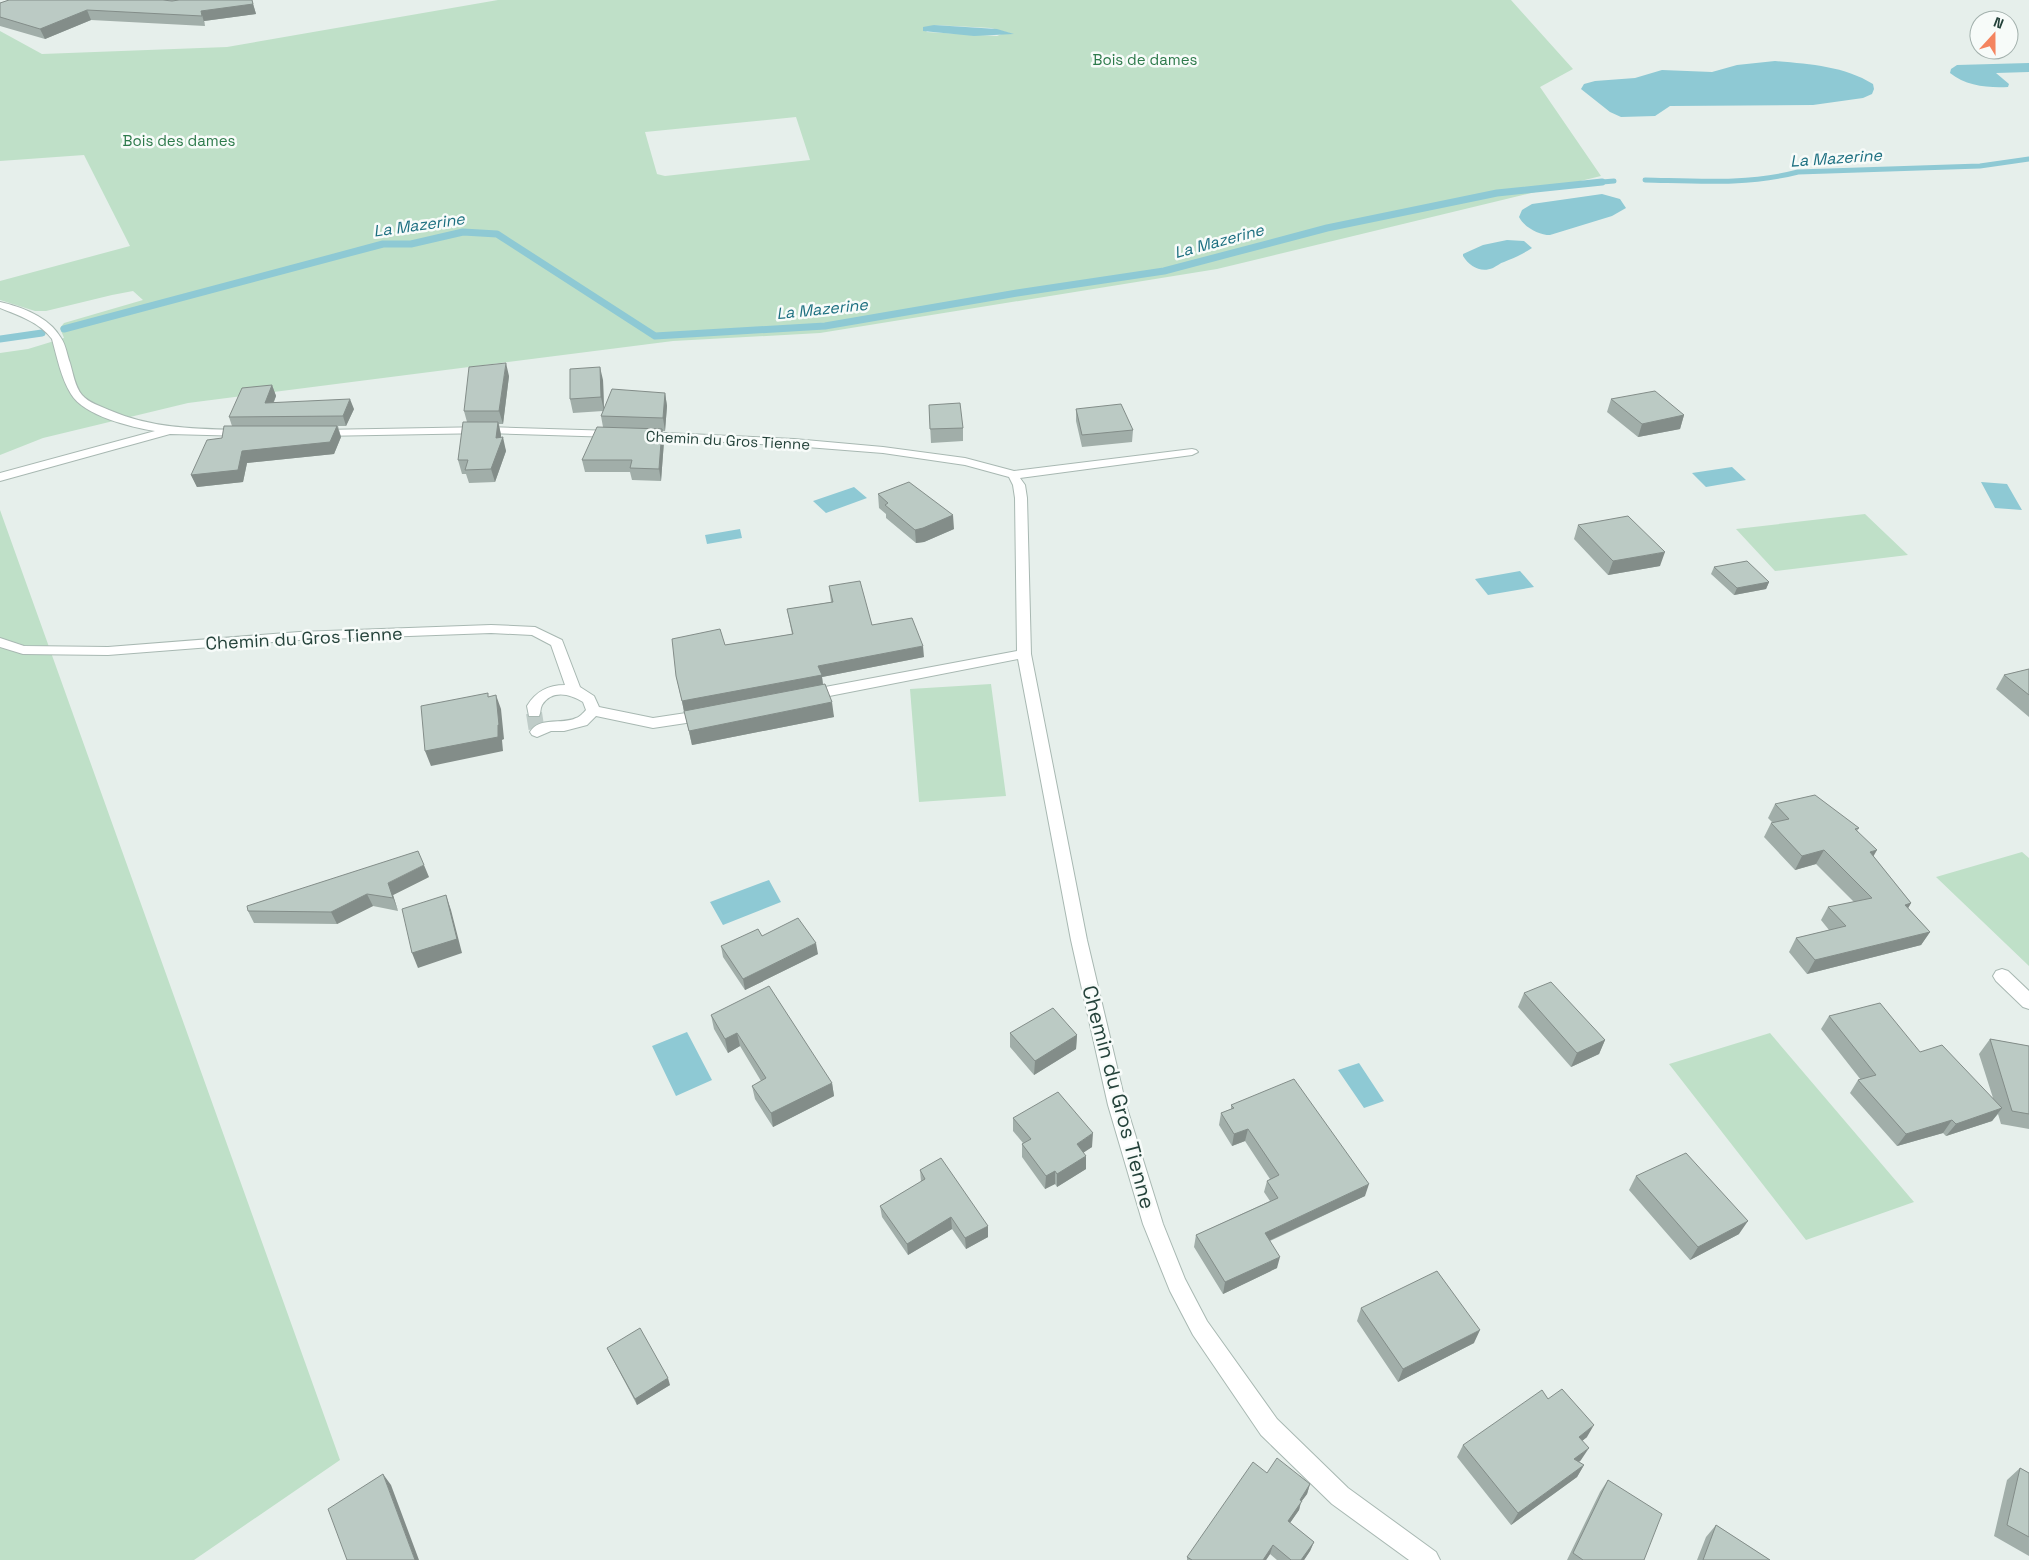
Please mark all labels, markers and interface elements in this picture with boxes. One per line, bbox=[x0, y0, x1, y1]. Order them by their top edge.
north arrow bbox=[1969, 10, 2019, 60]
text: N bbox=[1991, 13, 2006, 33]
park label: Bois de dames bbox=[1093, 50, 1198, 69]
park label: Bois des dames bbox=[123, 131, 236, 150]
water label: La Mazerine bbox=[1789, 144, 1883, 172]
water label: La Mazerine bbox=[372, 208, 466, 242]
water label: La Mazerine bbox=[1172, 219, 1267, 263]
water label: La Mazerine bbox=[775, 294, 869, 324]
street label: Chemin du Gros Tienne bbox=[645, 426, 811, 454]
street label: Chemin du Gros Tienne bbox=[205, 621, 403, 655]
street label: Chemin du Gros Tienne bbox=[1076, 982, 1162, 1212]

